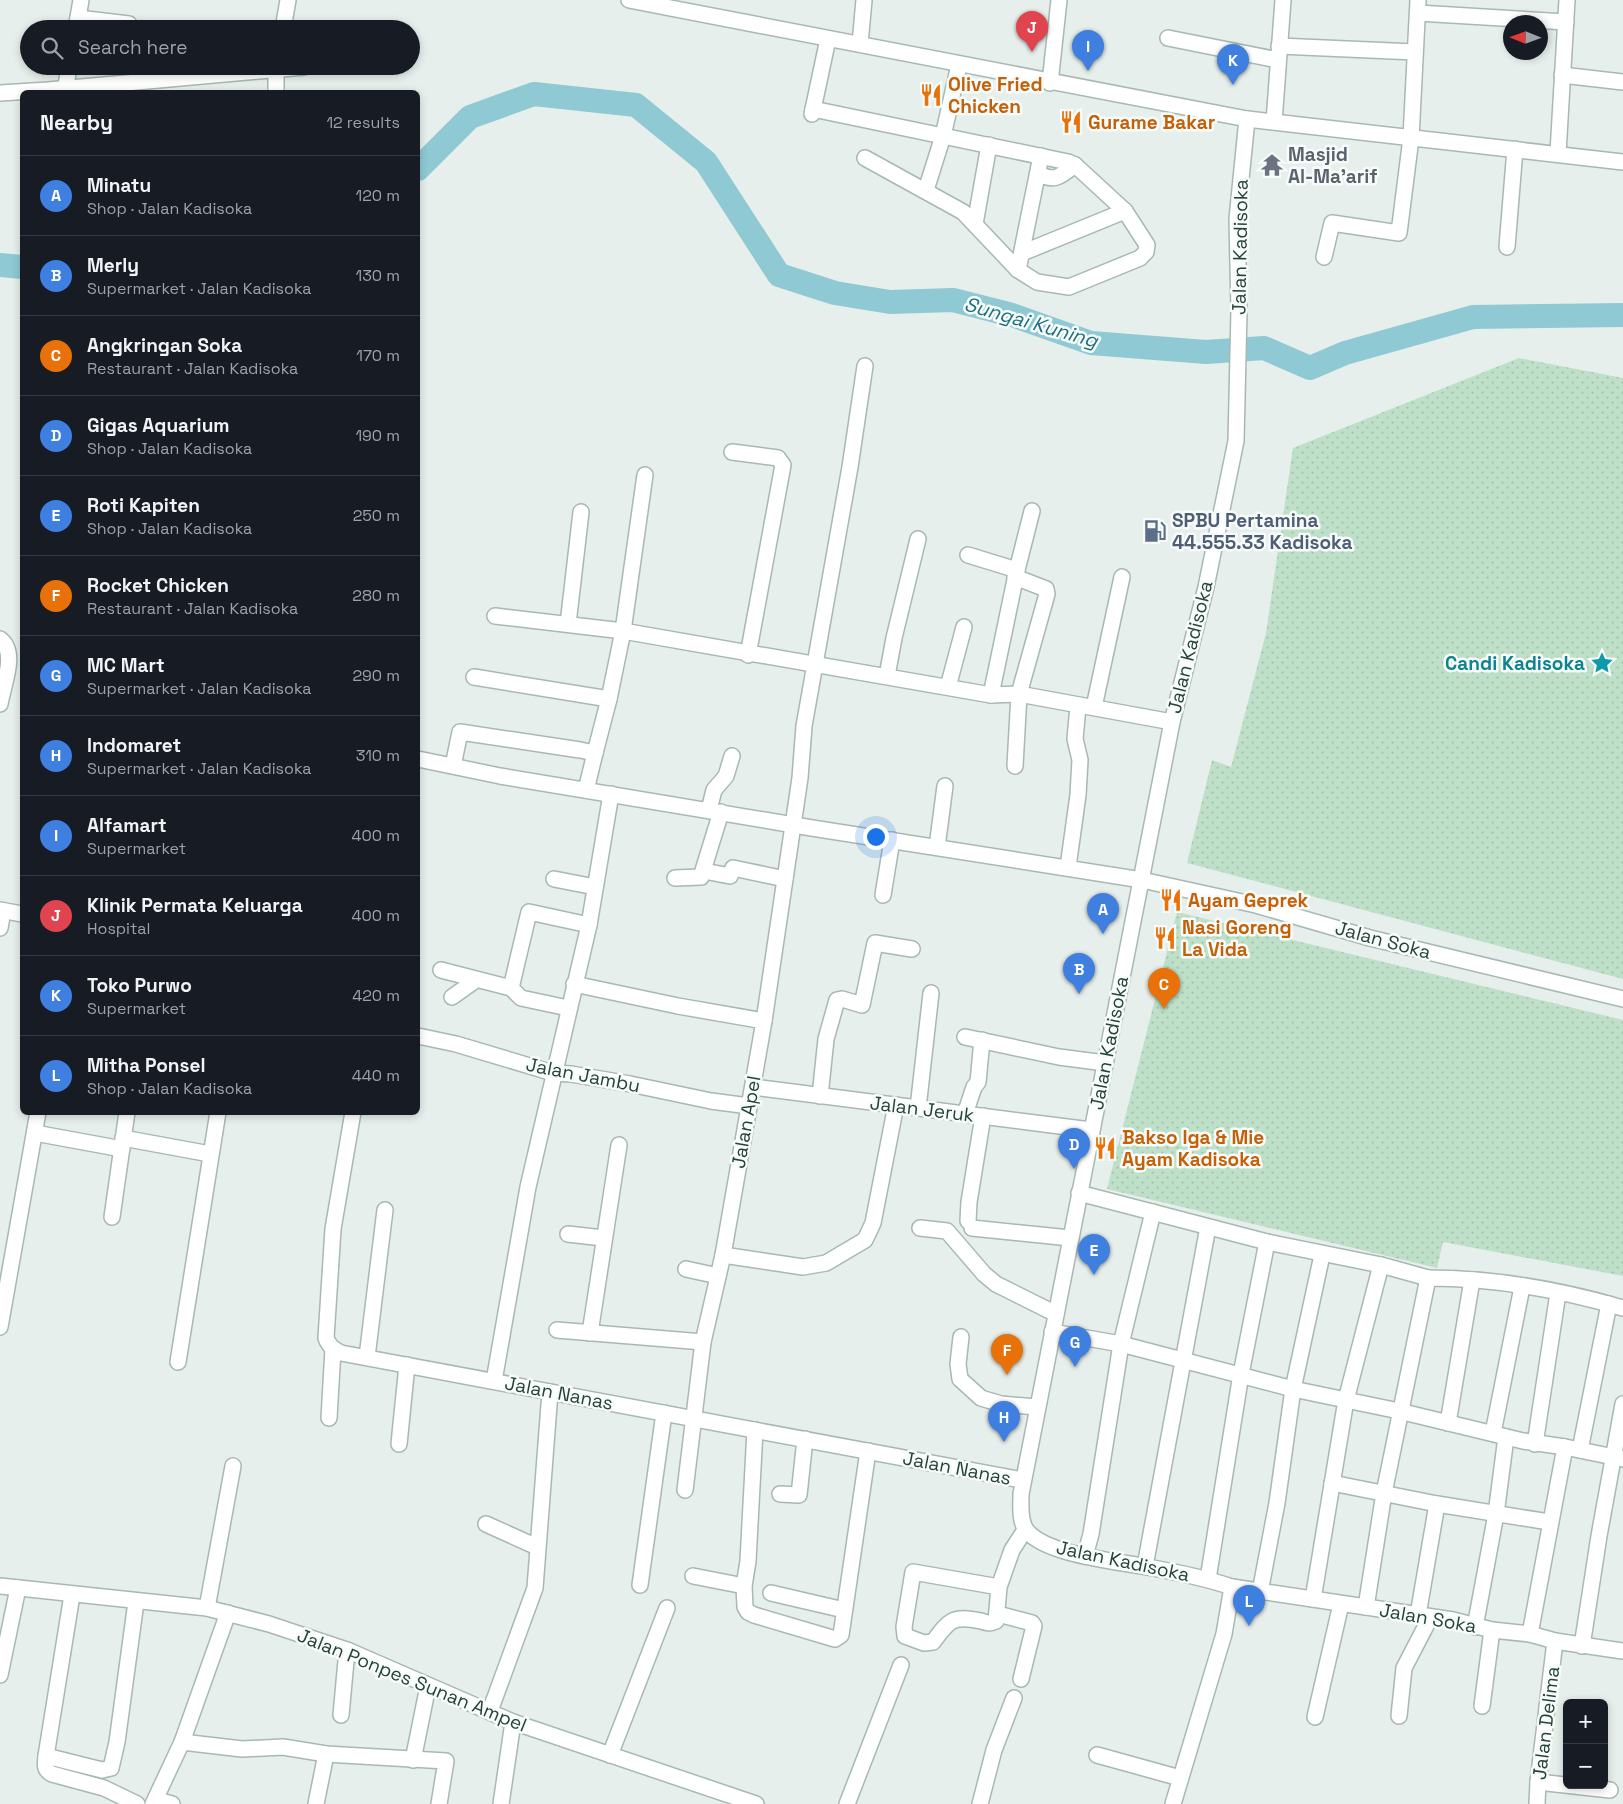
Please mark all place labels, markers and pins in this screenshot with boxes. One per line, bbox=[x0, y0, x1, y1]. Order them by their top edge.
pin: J bbox=[1016, 11, 1048, 52]
pin: I bbox=[1072, 30, 1104, 71]
pin: K bbox=[1217, 44, 1249, 85]
place label: Olive Fried Chicken bbox=[948, 72, 1043, 119]
restaurant icon: Olive Fried Chicken bbox=[918, 82, 944, 108]
restaurant icon: Gurame Bakar bbox=[1058, 109, 1084, 135]
place label: Gurame Bakar bbox=[1088, 110, 1215, 135]
place label: Masjid Al-Ma'arif bbox=[1288, 142, 1378, 189]
temple icon: Masjid Al-Ma'arif bbox=[1259, 152, 1285, 178]
place label: SPBU Pertamina 44.555.33 Kadisoka bbox=[1172, 508, 1353, 555]
fuel station icon: SPBU Pertamina 44.555.33 Kadisoka bbox=[1142, 518, 1168, 544]
place icon: Candi Kadisoka bbox=[1589, 650, 1615, 676]
place label: Candi Kadisoka bbox=[1445, 651, 1585, 676]
restaurant icon: Ayam Geprek bbox=[1158, 887, 1184, 913]
place label: Ayam Geprek bbox=[1188, 888, 1309, 913]
pin: A bbox=[1087, 893, 1119, 934]
place label: Nasi Goreng La Vida bbox=[1182, 915, 1292, 962]
restaurant icon: Nasi Goreng La Vida bbox=[1152, 925, 1178, 951]
pin: B bbox=[1063, 953, 1095, 994]
pin: C bbox=[1148, 968, 1180, 1009]
place label: Bakso Iga & Mie Ayam Kadisoka bbox=[1122, 1125, 1264, 1172]
pin: D bbox=[1058, 1128, 1090, 1169]
restaurant icon: Bakso Iga & Mie Ayam Kadisoka bbox=[1092, 1135, 1118, 1161]
pin: E bbox=[1078, 1234, 1110, 1275]
pin: G bbox=[1059, 1326, 1091, 1367]
pin: F bbox=[991, 1334, 1023, 1375]
pin: H bbox=[988, 1401, 1020, 1442]
pin: L bbox=[1233, 1585, 1265, 1626]

